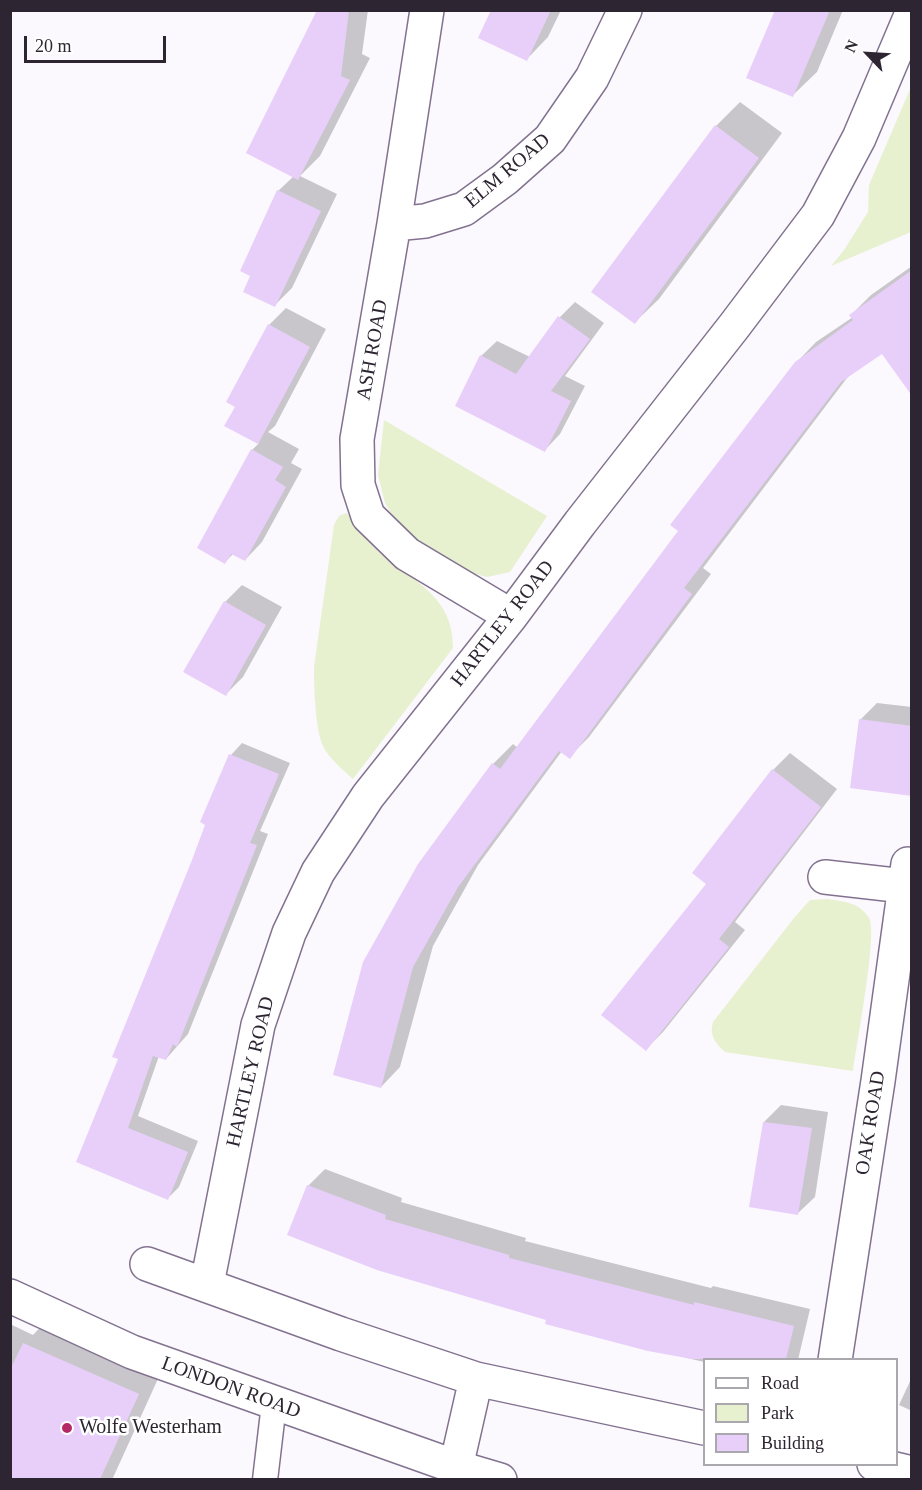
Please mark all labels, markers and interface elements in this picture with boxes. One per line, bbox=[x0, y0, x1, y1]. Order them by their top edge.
scale bar bbox=[27, 24, 170, 62]
north arrow bbox=[838, 24, 898, 84]
text: 20 m bbox=[35, 36, 72, 56]
text: N bbox=[841, 37, 861, 55]
street label: ELM ROAD bbox=[460, 128, 556, 214]
street label: ASH ROAD bbox=[352, 298, 394, 402]
street label: HARTLEY ROAD bbox=[446, 556, 560, 692]
street label: HARTLEY ROAD bbox=[222, 994, 280, 1150]
street label: OAK ROAD bbox=[851, 1069, 891, 1177]
street label: LONDON ROAD bbox=[158, 1352, 304, 1424]
legend bbox=[703, 1358, 898, 1466]
text: Road bbox=[761, 1373, 799, 1393]
text: Park bbox=[761, 1403, 794, 1423]
place label: Wolfe Westerham bbox=[79, 1416, 222, 1440]
marker: Wolfe Westerham bbox=[60, 1421, 74, 1435]
text: Building bbox=[761, 1433, 824, 1453]

